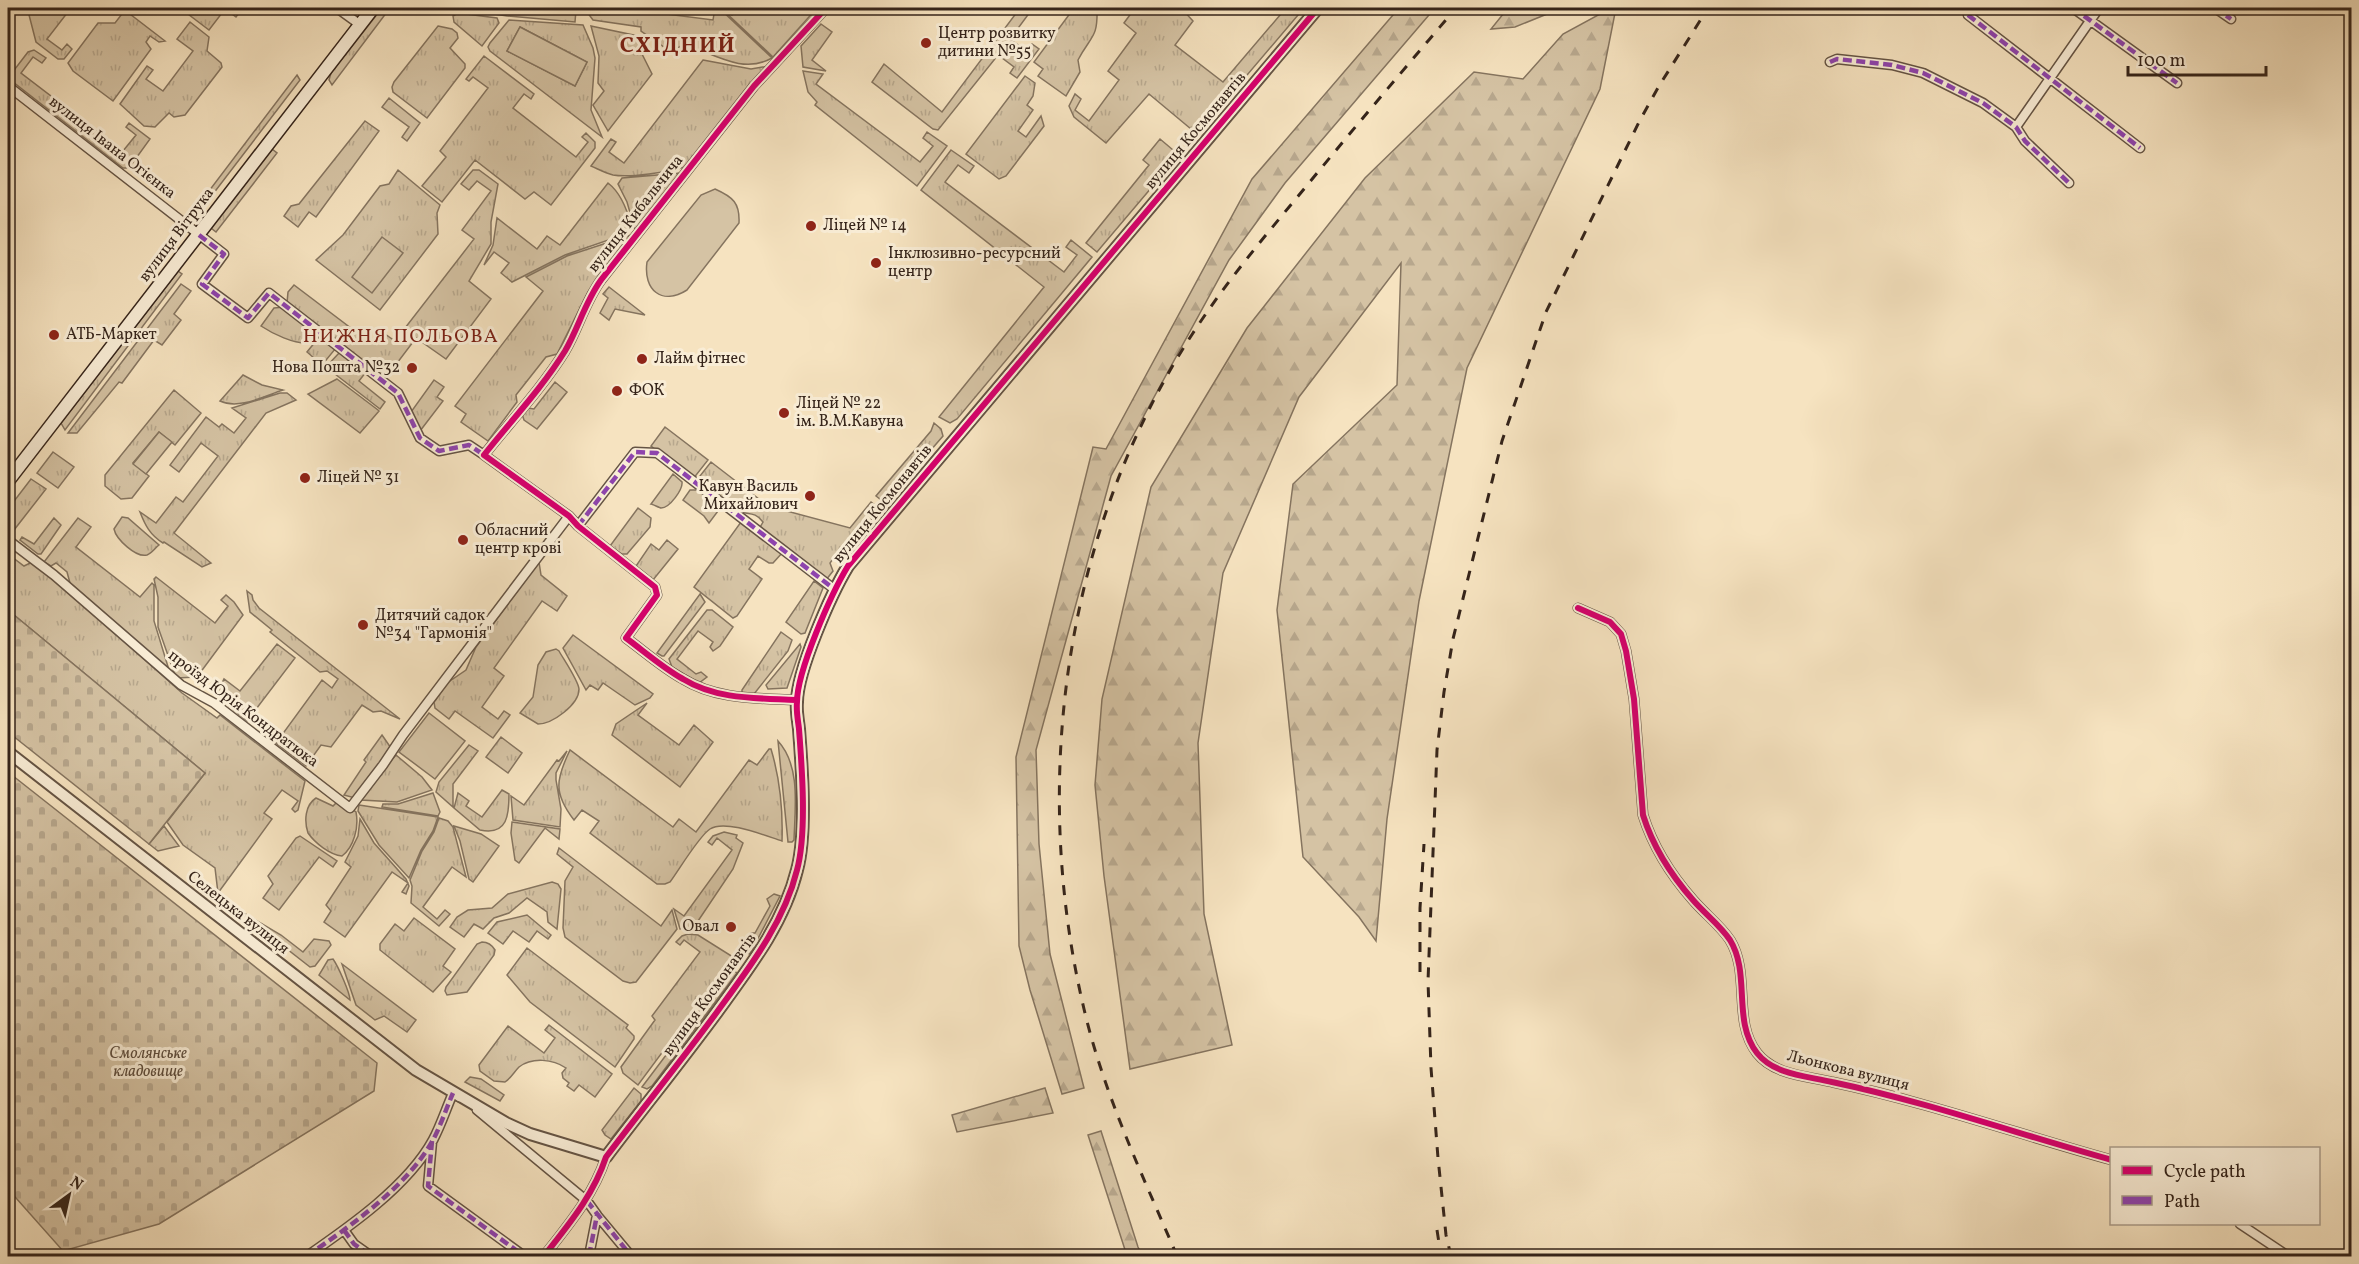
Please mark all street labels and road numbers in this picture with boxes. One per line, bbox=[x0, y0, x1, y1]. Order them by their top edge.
street label: вулиця Космонавтів bbox=[1140, 68, 1252, 194]
street label: вулиця Івана Огієнка bbox=[44, 92, 180, 204]
street label: вулиця Кибальчича bbox=[583, 151, 689, 277]
street label: вулиця Вітрука bbox=[134, 183, 220, 287]
street label: вулиця Космонавтів bbox=[828, 440, 938, 568]
street label: проїзд Юрія Кондратюка bbox=[163, 645, 323, 773]
street label: Селецька вулиця bbox=[182, 866, 294, 960]
street label: вулиця Космонавтів bbox=[658, 929, 762, 1061]
street label: Льонкова вулиця bbox=[1785, 1045, 1911, 1097]

